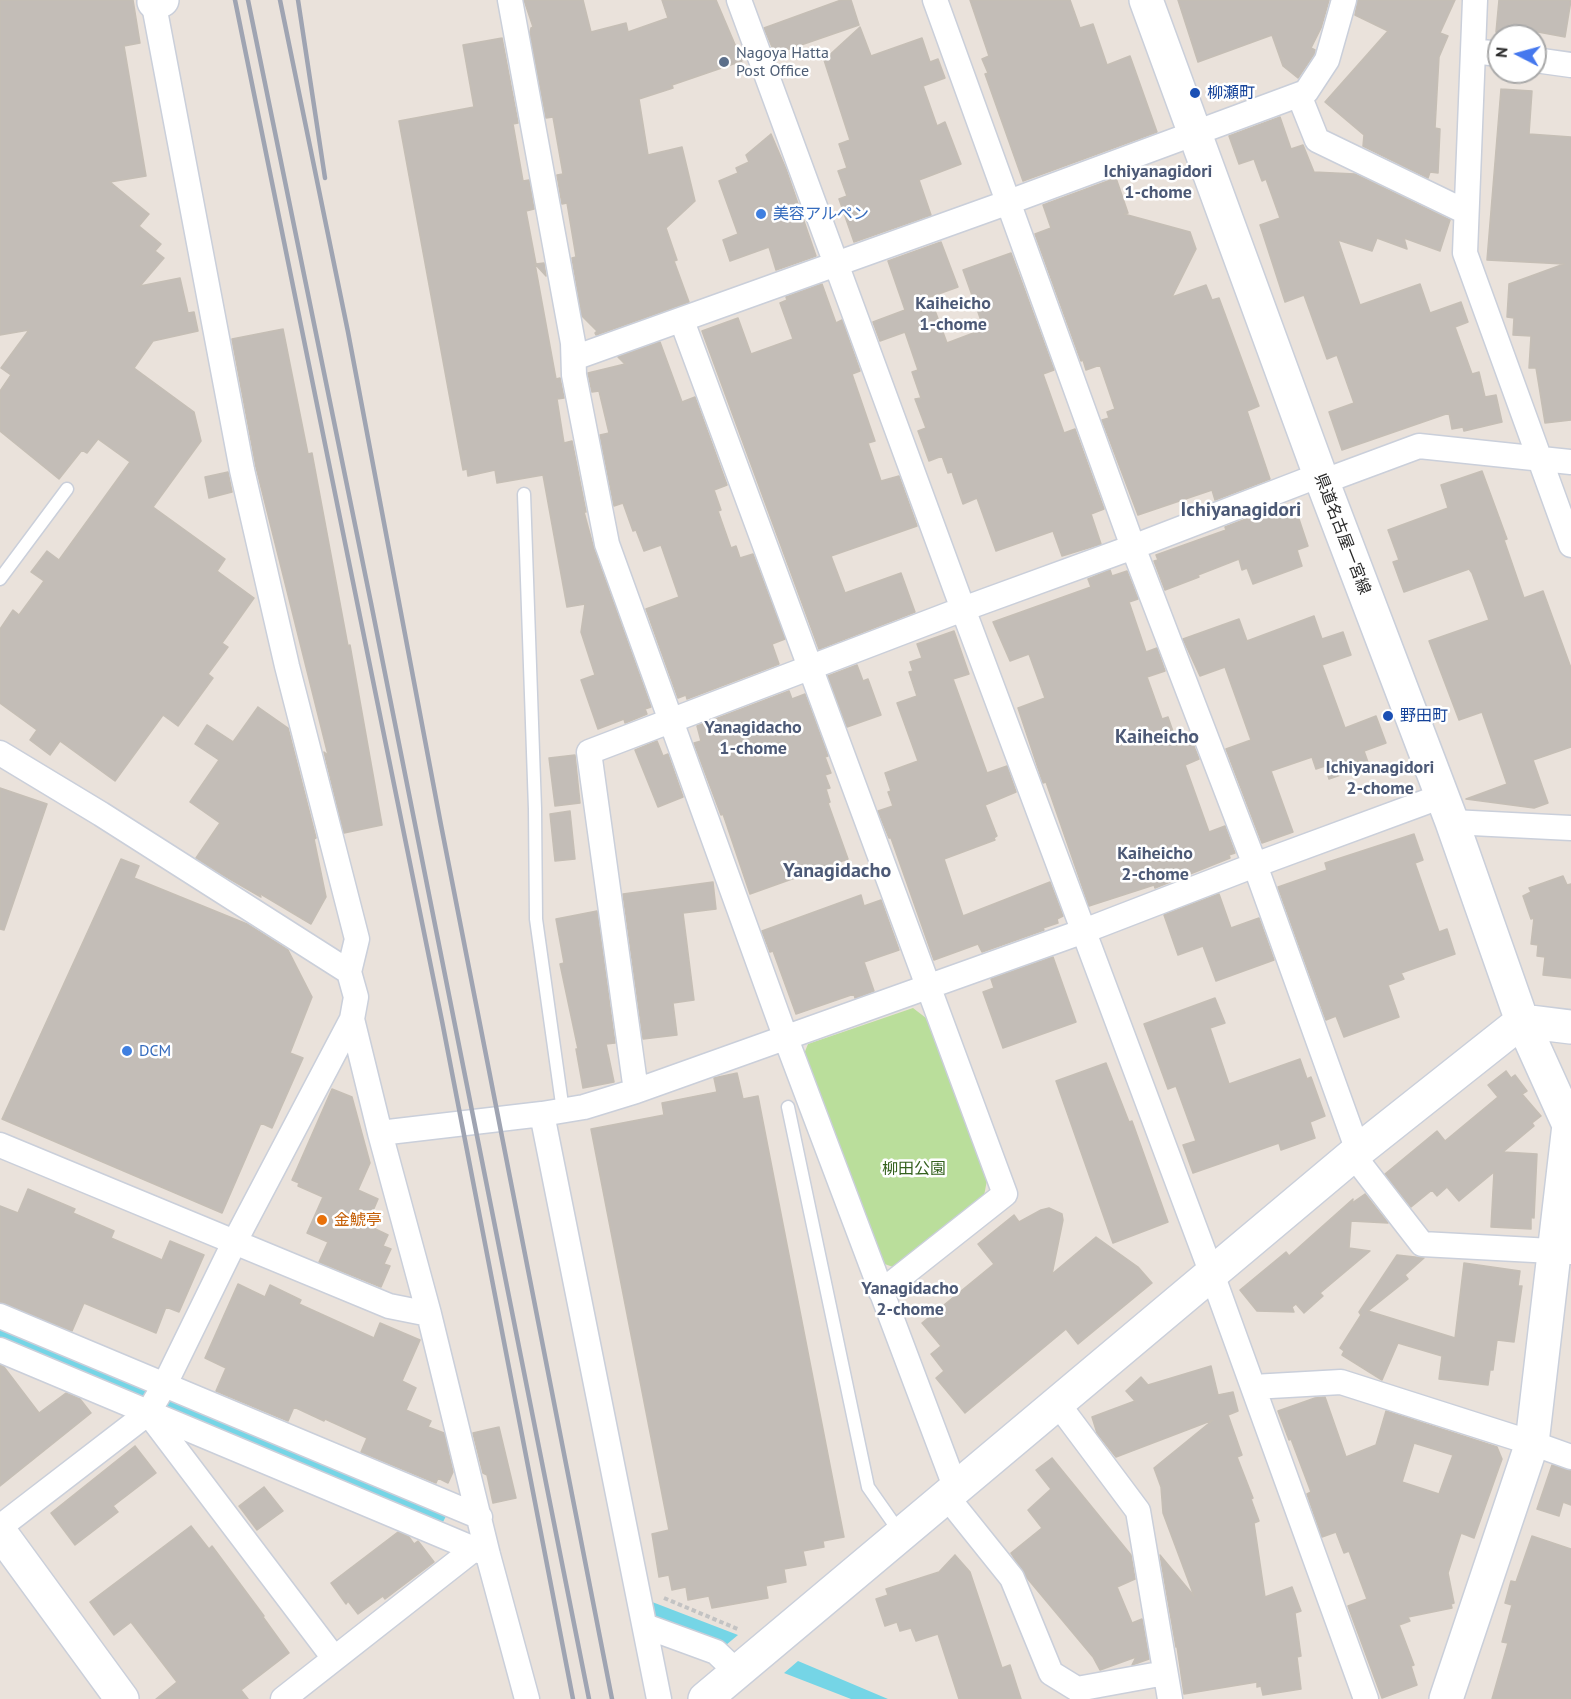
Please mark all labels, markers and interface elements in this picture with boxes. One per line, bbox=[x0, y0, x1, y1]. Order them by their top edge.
north arrow bbox=[1487, 24, 1547, 84]
place label: Nagoya Hatta Post Office bbox=[736, 43, 829, 81]
text: N bbox=[1491, 46, 1512, 59]
marker: Nagoya Hatta Post Office bbox=[717, 55, 731, 69]
place label: 柳瀬町 bbox=[1207, 83, 1255, 103]
marker: 柳瀬町 bbox=[1188, 86, 1202, 100]
district label: Ichiyanagidori 1-chome bbox=[1104, 161, 1212, 204]
place label: 美容アルペン bbox=[773, 204, 869, 224]
marker: 美容アルペン bbox=[754, 207, 768, 221]
district label: Kaiheicho 1-chome bbox=[915, 293, 991, 336]
street label: 県道名古屋一宮線 bbox=[1310, 471, 1374, 597]
district label: Ichiyanagidori bbox=[1181, 498, 1301, 522]
place label: 野田町 bbox=[1400, 706, 1448, 726]
marker: 野田町 bbox=[1381, 709, 1395, 723]
district label: Yanagidacho 1-chome bbox=[704, 717, 802, 760]
district label: Kaiheicho bbox=[1115, 725, 1199, 749]
district label: Ichiyanagidori 2-chome bbox=[1326, 757, 1434, 800]
district label: Kaiheicho 2-chome bbox=[1117, 843, 1193, 886]
district label: Yanagidacho bbox=[783, 859, 891, 883]
place label: DCM bbox=[139, 1041, 171, 1061]
marker: DCM bbox=[120, 1044, 134, 1058]
park label: 柳田公園 bbox=[882, 1159, 946, 1179]
place label: 金鯱亭 bbox=[334, 1210, 382, 1230]
marker: 金鯱亭 bbox=[315, 1213, 329, 1227]
district label: Yanagidacho 2-chome bbox=[861, 1278, 959, 1320]

